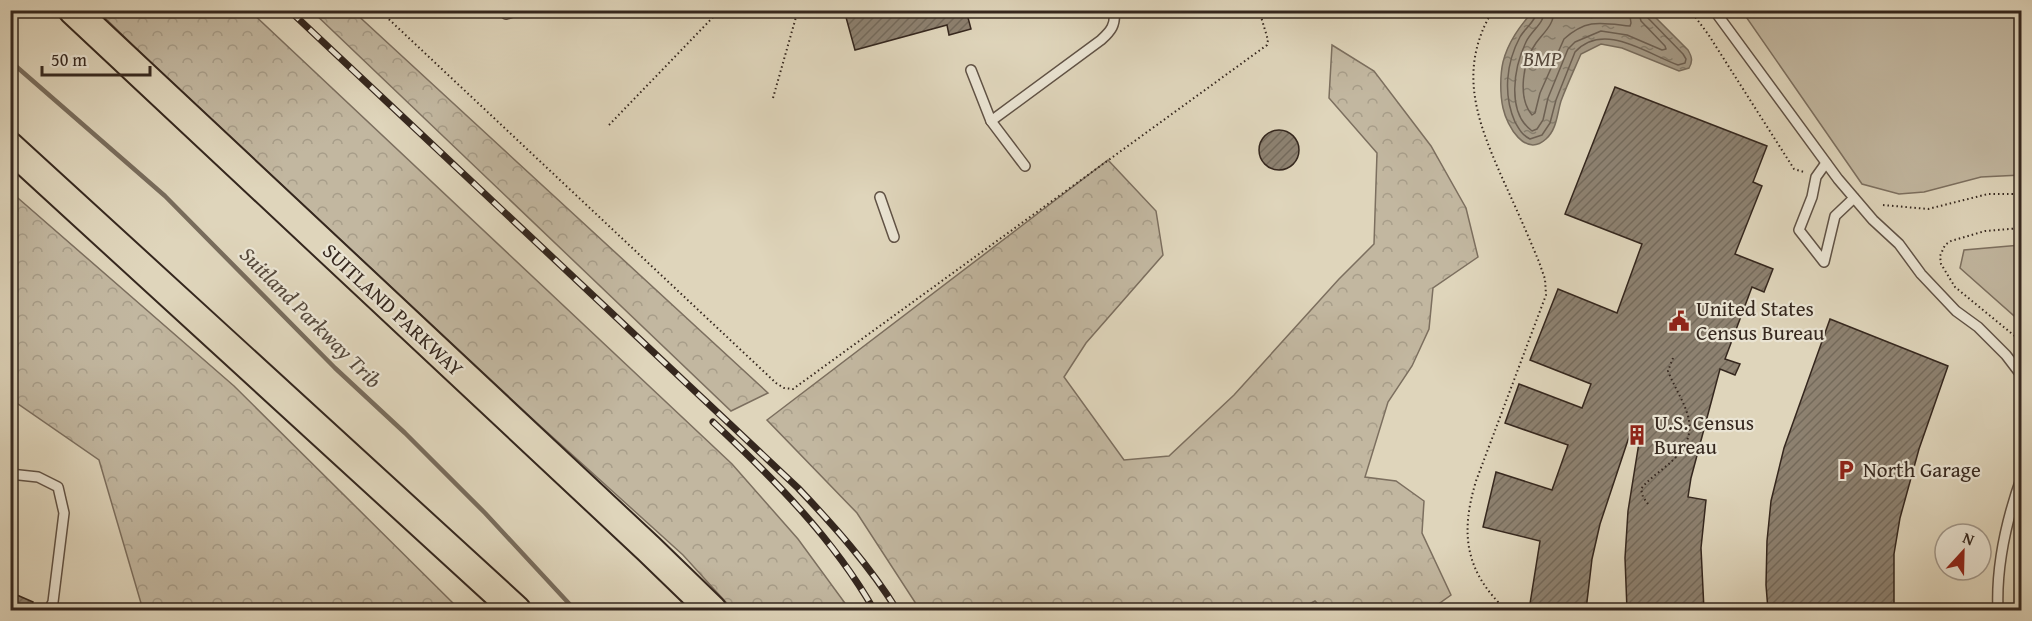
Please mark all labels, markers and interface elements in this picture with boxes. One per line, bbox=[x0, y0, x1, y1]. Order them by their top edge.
scale bar bbox=[42, 39, 150, 77]
water label: BMP bbox=[1522, 42, 1562, 74]
text: 50 m bbox=[51, 46, 87, 73]
street label: SUITLAND PARKWAY bbox=[316, 236, 471, 384]
water label: Suitland Parkway Trib bbox=[233, 239, 389, 395]
place label: United States Census Bureau bbox=[1696, 293, 1825, 348]
public building icon: United States Census Bureau bbox=[1667, 309, 1691, 333]
place label: U.S. Census Bureau bbox=[1654, 407, 1754, 462]
building icon: U.S. Census Bureau bbox=[1625, 423, 1649, 447]
place label: North Garage bbox=[1863, 454, 1981, 485]
parking icon: North Garage bbox=[1834, 458, 1858, 482]
north arrow bbox=[1933, 522, 1993, 582]
text: N bbox=[1959, 525, 1978, 551]

